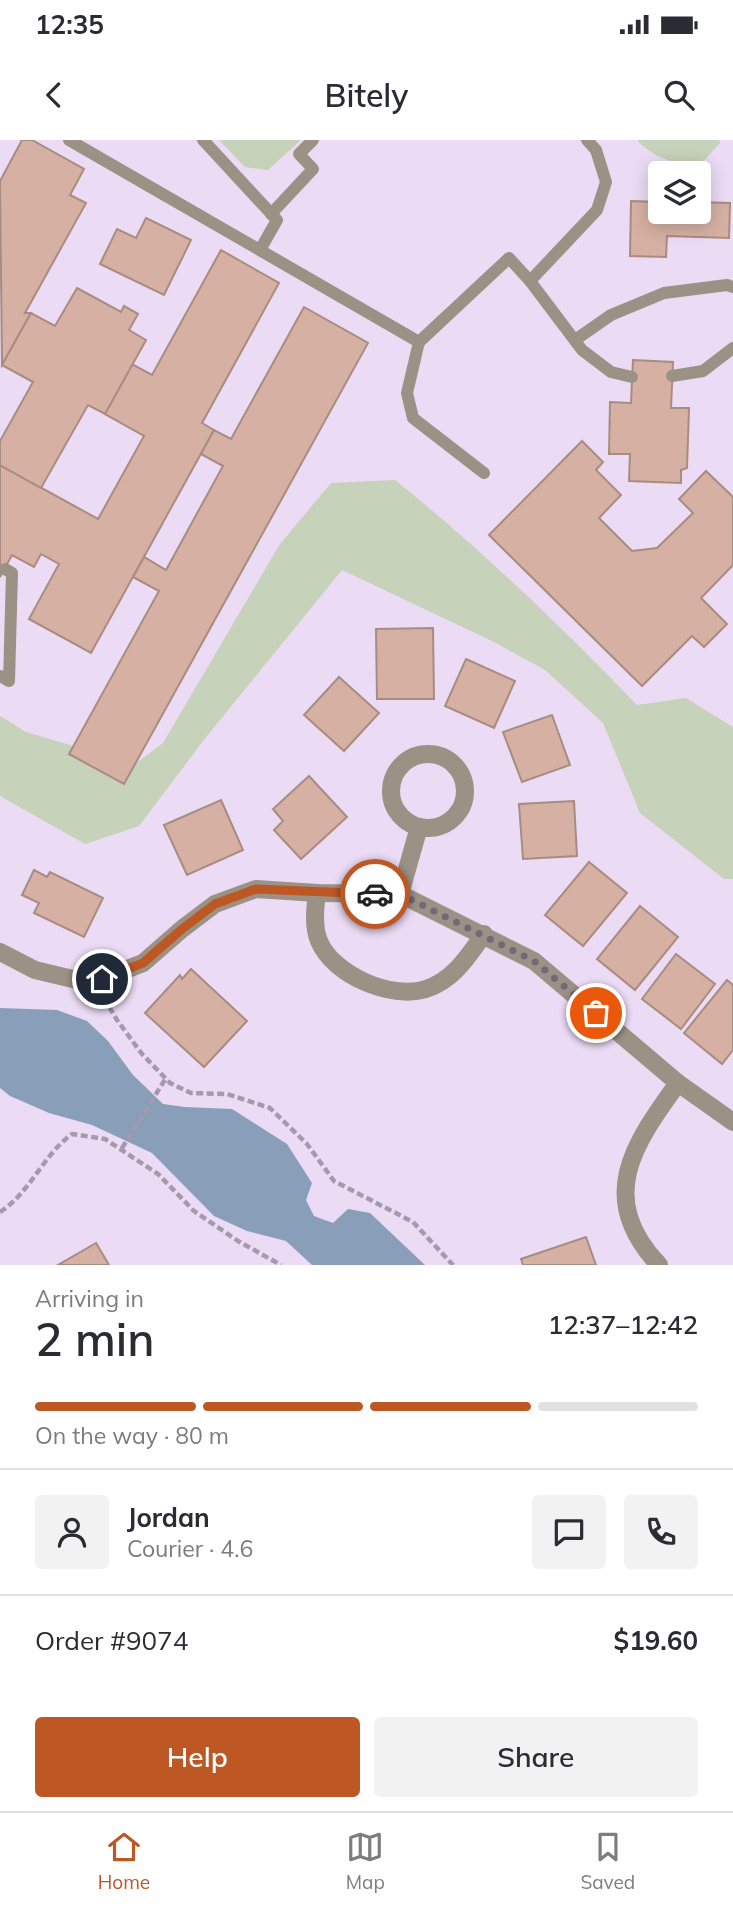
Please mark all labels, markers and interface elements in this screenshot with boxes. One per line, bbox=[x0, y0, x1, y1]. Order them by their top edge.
text: 12:35 bbox=[35, 8, 104, 41]
text: Bitely bbox=[325, 75, 408, 115]
icon: back bbox=[35, 76, 73, 114]
icon: search bbox=[660, 76, 698, 114]
map controls bbox=[648, 161, 711, 224]
button: layers bbox=[648, 161, 711, 224]
courier bbox=[340, 859, 410, 929]
icon: car bbox=[356, 875, 394, 913]
pin bbox=[72, 949, 132, 1009]
icon: home bbox=[83, 960, 121, 998]
pin bbox=[566, 983, 626, 1043]
icon: bag bbox=[577, 994, 615, 1032]
text: Arriving in bbox=[35, 1284, 144, 1313]
text: 12:37–12:42 bbox=[548, 1308, 698, 1341]
text: 2 min bbox=[35, 1310, 154, 1368]
text: On the way · 80 m bbox=[35, 1421, 229, 1450]
button: person bbox=[35, 1495, 109, 1569]
button: chat bbox=[532, 1495, 606, 1569]
button: phone bbox=[624, 1495, 698, 1569]
text: Jordan bbox=[127, 1501, 210, 1534]
text: Courier · 4.6 bbox=[127, 1534, 253, 1563]
text: Order #9074 bbox=[35, 1624, 188, 1657]
text: $19.60 bbox=[614, 1624, 698, 1657]
button: Help bbox=[35, 1717, 360, 1797]
button: Share bbox=[374, 1717, 698, 1797]
tab: Home bbox=[98, 1828, 150, 1894]
tab: Map bbox=[346, 1828, 385, 1894]
tab: Saved bbox=[580, 1828, 635, 1894]

